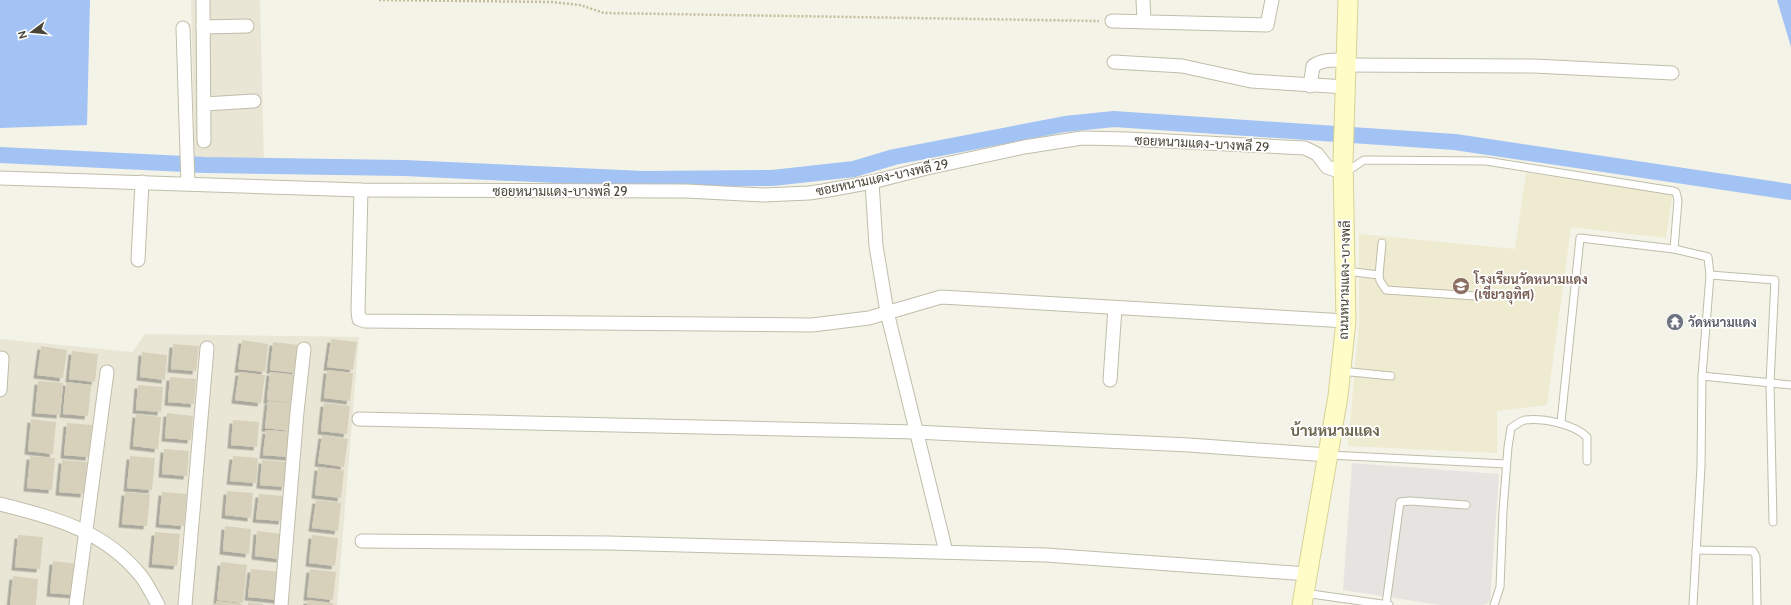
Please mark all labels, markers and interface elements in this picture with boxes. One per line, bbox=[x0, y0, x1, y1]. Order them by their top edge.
north arrow bbox=[12, 12, 52, 52]
text: N bbox=[15, 29, 30, 40]
street label: ซอยหนามแดง-บางพลี 29 bbox=[1134, 130, 1270, 155]
street label: ซอยหนามแดง-บางพลี 29 bbox=[814, 154, 950, 199]
street label: ซอยหนามแดง-บางพลี 29 bbox=[492, 182, 628, 199]
street label: ถนนหนามแดง-บางพลี bbox=[1334, 220, 1353, 340]
place label: โรงเรียนวัดหนามแดง (เขียวอุทิศ) bbox=[1473, 270, 1588, 305]
school or university icon: โรงเรียนวัดหนามแดง (เขียวอุทิศ) bbox=[1451, 276, 1471, 296]
temple icon: วัดหนามแดง bbox=[1665, 312, 1685, 332]
place label: วัดหนามแดง bbox=[1688, 314, 1757, 330]
district label: บ้านหนามแดง bbox=[1290, 421, 1380, 440]

